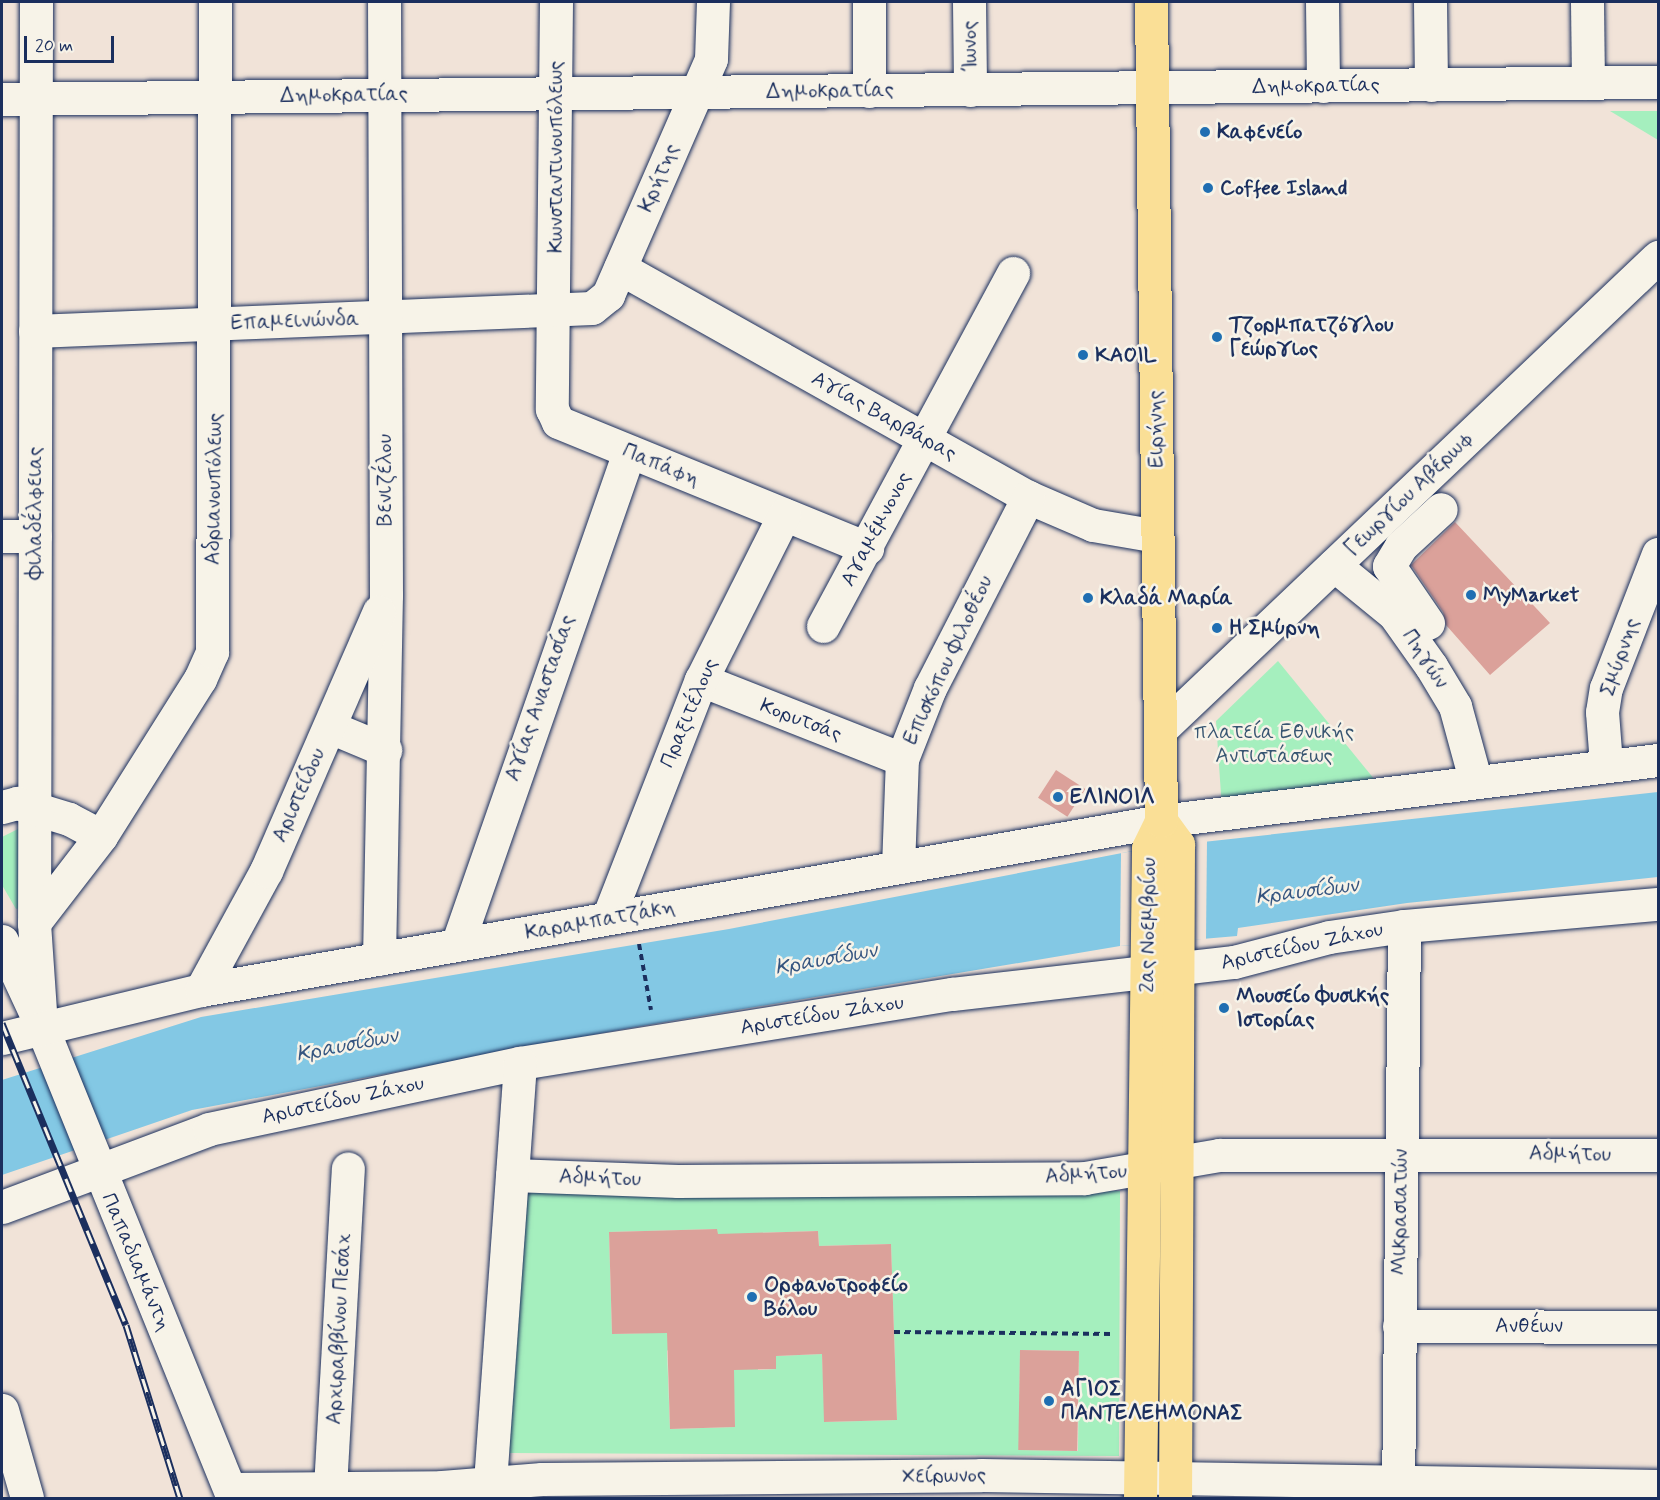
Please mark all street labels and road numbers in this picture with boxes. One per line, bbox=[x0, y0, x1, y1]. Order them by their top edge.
street label: Ίωνος bbox=[957, 20, 983, 72]
street label: Κωνσταντινουπόλεως bbox=[543, 61, 569, 253]
street label: Δημοκρατίας bbox=[1252, 72, 1380, 100]
street label: Δημοκρατίας bbox=[766, 77, 894, 105]
street label: Δημοκρατίας bbox=[280, 81, 408, 109]
street label: Κρήτης bbox=[633, 140, 685, 216]
street label: Επαμεινώνδα bbox=[230, 306, 360, 336]
street label: Αγίας Βαρβάρας bbox=[807, 366, 961, 466]
street label: Ειρήνης bbox=[1143, 390, 1169, 468]
street label: Αδριανουπόλεως bbox=[200, 413, 228, 565]
street label: Γεωργίου Αβέρωφ bbox=[1339, 426, 1479, 562]
street label: Βενιζέλου bbox=[372, 434, 398, 526]
street label: Παπάφη bbox=[619, 438, 703, 492]
street label: Φιλαδέλφειας bbox=[22, 447, 48, 579]
street label: Αγαμέμνονος bbox=[835, 467, 917, 591]
street label: Επισκόπου Φιλοθέου bbox=[898, 571, 998, 749]
street label: Αγίας Αναστασίας bbox=[500, 612, 580, 784]
street label: Σμύρνης bbox=[1595, 615, 1645, 699]
street label: Πηγών bbox=[1396, 625, 1454, 693]
street label: Πραξιτέλους bbox=[655, 654, 723, 772]
street label: Κορυτσάς bbox=[756, 693, 846, 747]
street label: Αριστείδου bbox=[267, 744, 331, 846]
street label: 2ας Νοεμβρίου bbox=[1134, 857, 1162, 993]
street label: Καραμπατζάκη bbox=[523, 894, 677, 946]
street label: Αριστείδου Ζάχου bbox=[1219, 916, 1385, 976]
street label: Αριστείδου Ζάχου bbox=[738, 990, 906, 1040]
street label: Αριστείδου Ζάχου bbox=[260, 1070, 426, 1130]
street label: Αδμήτου bbox=[1529, 1141, 1611, 1167]
street label: Μικρασιατών bbox=[1386, 1149, 1414, 1275]
street label: Αδμήτου bbox=[1044, 1159, 1128, 1189]
street label: Αδμήτου bbox=[558, 1164, 642, 1192]
street label: Παπαδιαμάντη bbox=[96, 1189, 176, 1335]
street label: Αρχιραββίνου Πεσάχ bbox=[321, 1233, 357, 1425]
street label: Ανθέων bbox=[1495, 1313, 1563, 1339]
street label: Χείρωνος bbox=[902, 1463, 986, 1489]

